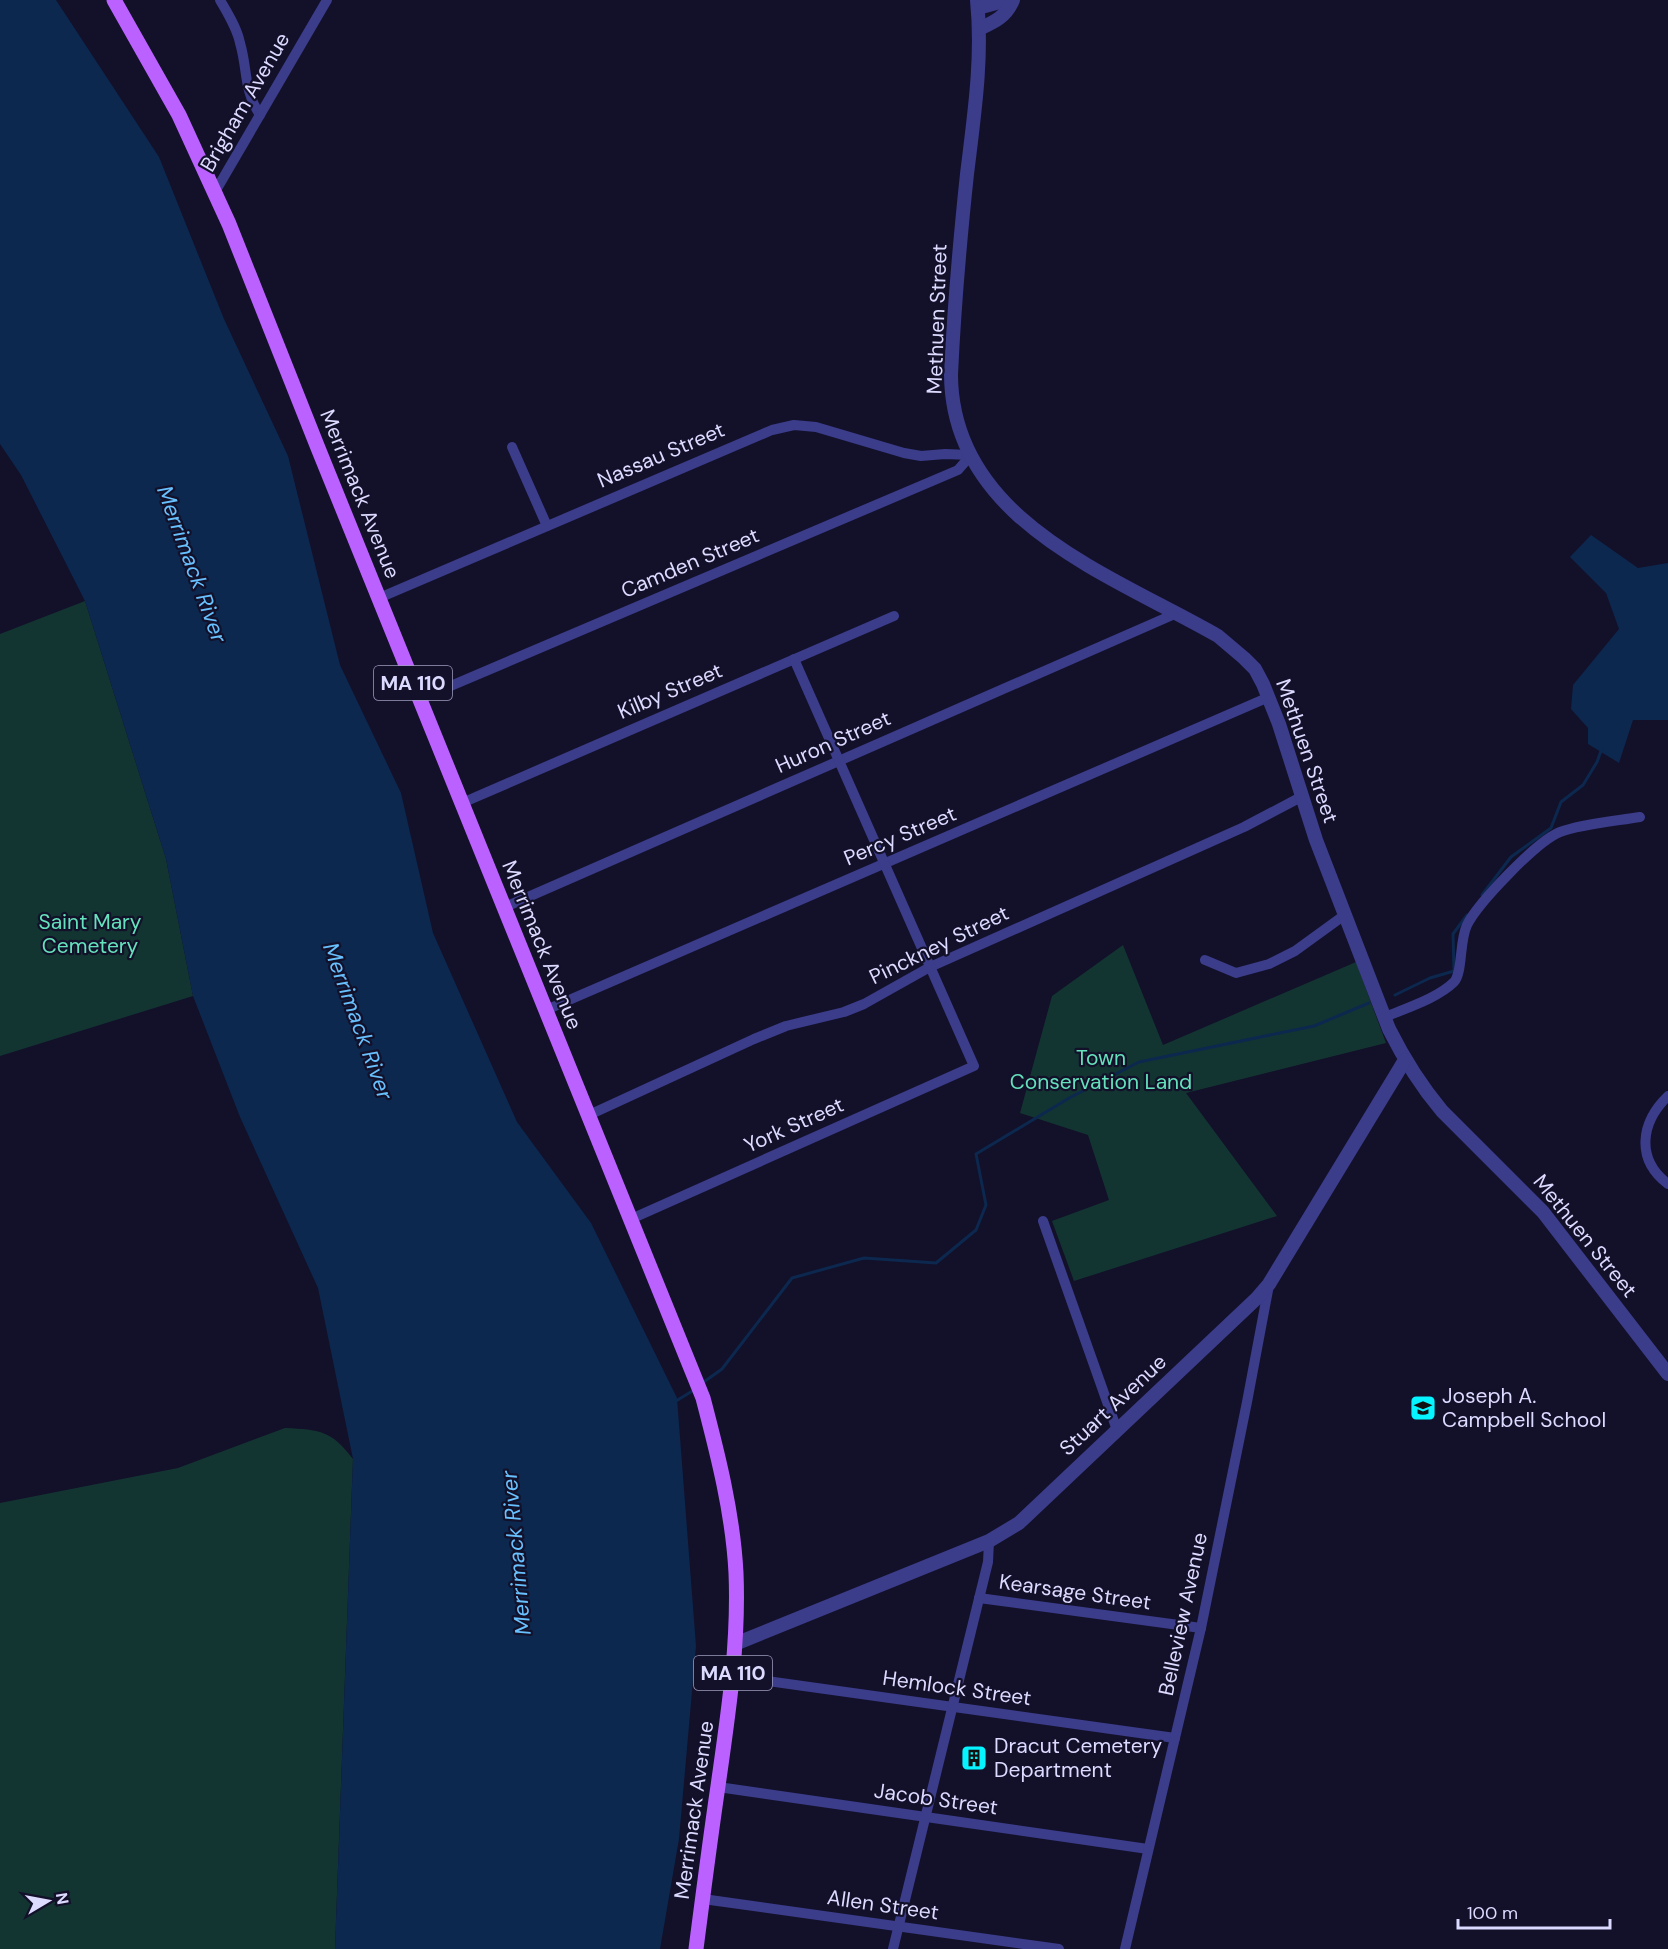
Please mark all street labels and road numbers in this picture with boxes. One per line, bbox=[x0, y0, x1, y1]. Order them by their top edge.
street label: Brigham Avenue bbox=[194, 27, 296, 177]
street label: Methuen Street bbox=[920, 243, 954, 395]
street label: Merrimack Avenue bbox=[313, 405, 407, 583]
street label: Nassau Street bbox=[593, 416, 729, 494]
street label: Camden Street bbox=[617, 521, 763, 605]
street label: Kilby Street bbox=[613, 656, 727, 726]
road number: MA 110 bbox=[374, 666, 452, 700]
street label: Methuen Street bbox=[1269, 675, 1345, 827]
street label: Huron Street bbox=[771, 704, 895, 780]
street label: Percy Street bbox=[839, 800, 961, 872]
street label: Merrimack Avenue bbox=[495, 856, 589, 1034]
street label: Pinckney Street bbox=[864, 899, 1014, 991]
street label: York Street bbox=[740, 1091, 848, 1159]
street label: Methuen Street bbox=[1527, 1169, 1643, 1303]
street label: Stuart Avenue bbox=[1053, 1348, 1173, 1462]
street label: Belleview Avenue bbox=[1152, 1530, 1214, 1698]
street label: Kearsage Street bbox=[997, 1567, 1153, 1617]
road number: MA 110 bbox=[694, 1656, 772, 1690]
street label: Hemlock Street bbox=[881, 1664, 1033, 1712]
street label: Merrimack Avenue bbox=[668, 1719, 720, 1901]
street label: Jacob Street bbox=[872, 1776, 1000, 1822]
street label: Allen Street bbox=[825, 1883, 941, 1927]

